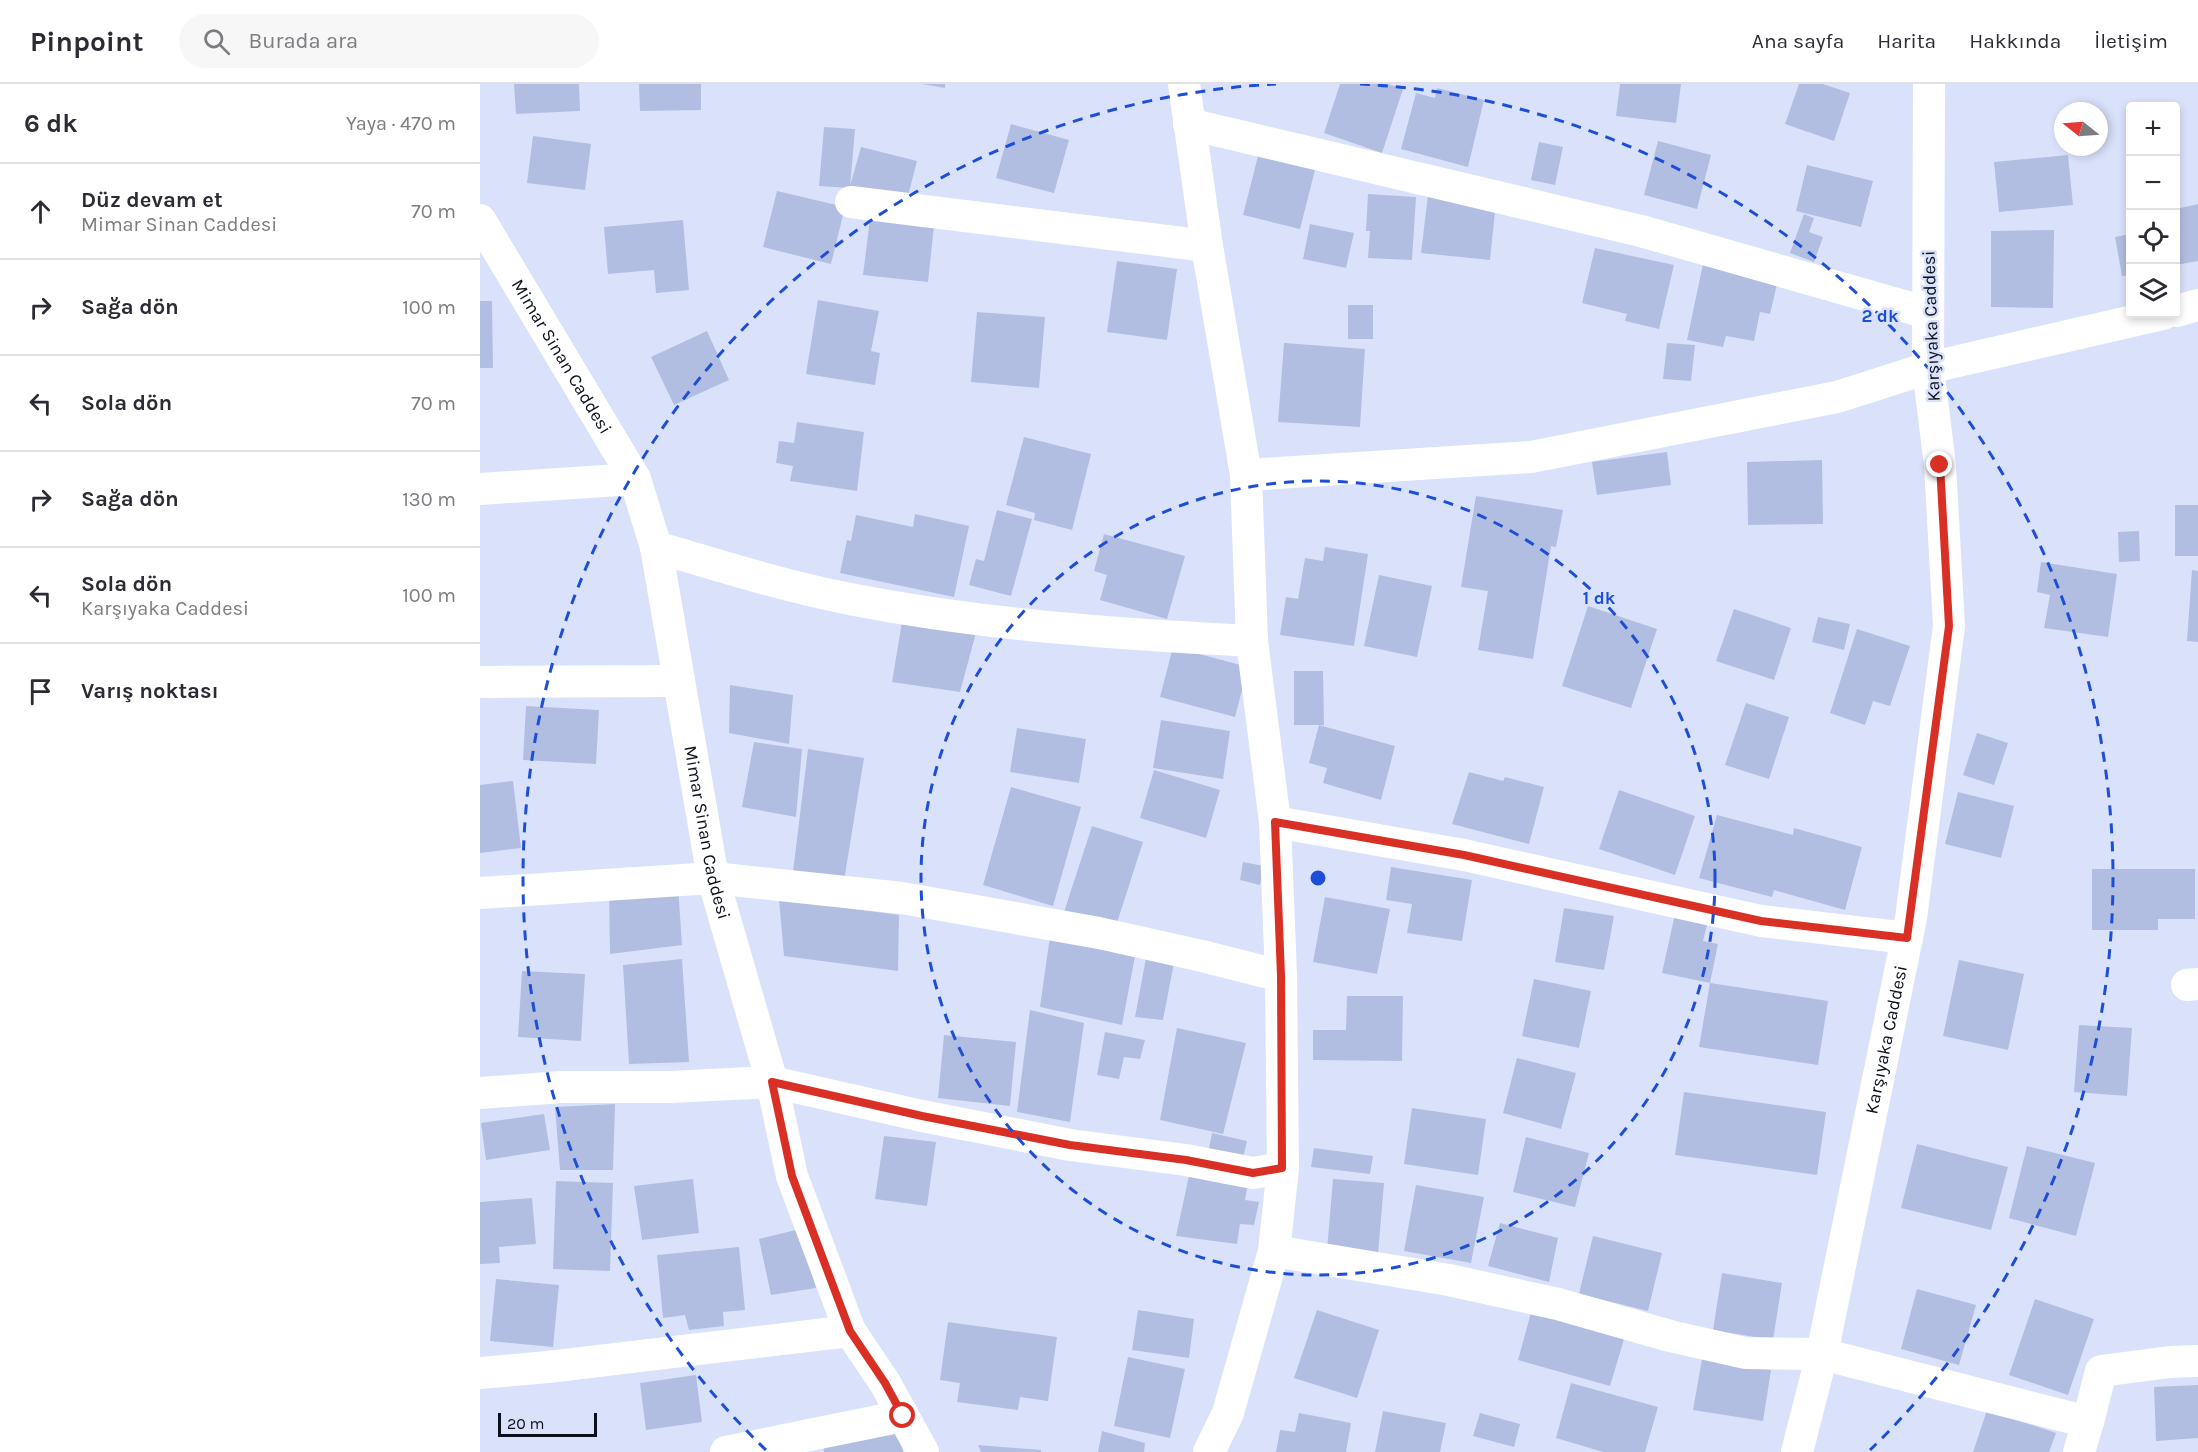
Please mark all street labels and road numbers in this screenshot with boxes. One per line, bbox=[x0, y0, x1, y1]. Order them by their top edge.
street label: Karşıyaka Caddesi bbox=[1917, 250, 1945, 402]
street label: Mimar Sinan Caddesi bbox=[507, 275, 616, 438]
street label: Mimar Sinan Caddesi bbox=[679, 744, 735, 922]
street label: Karşıyaka Caddesi bbox=[1860, 963, 1912, 1116]

